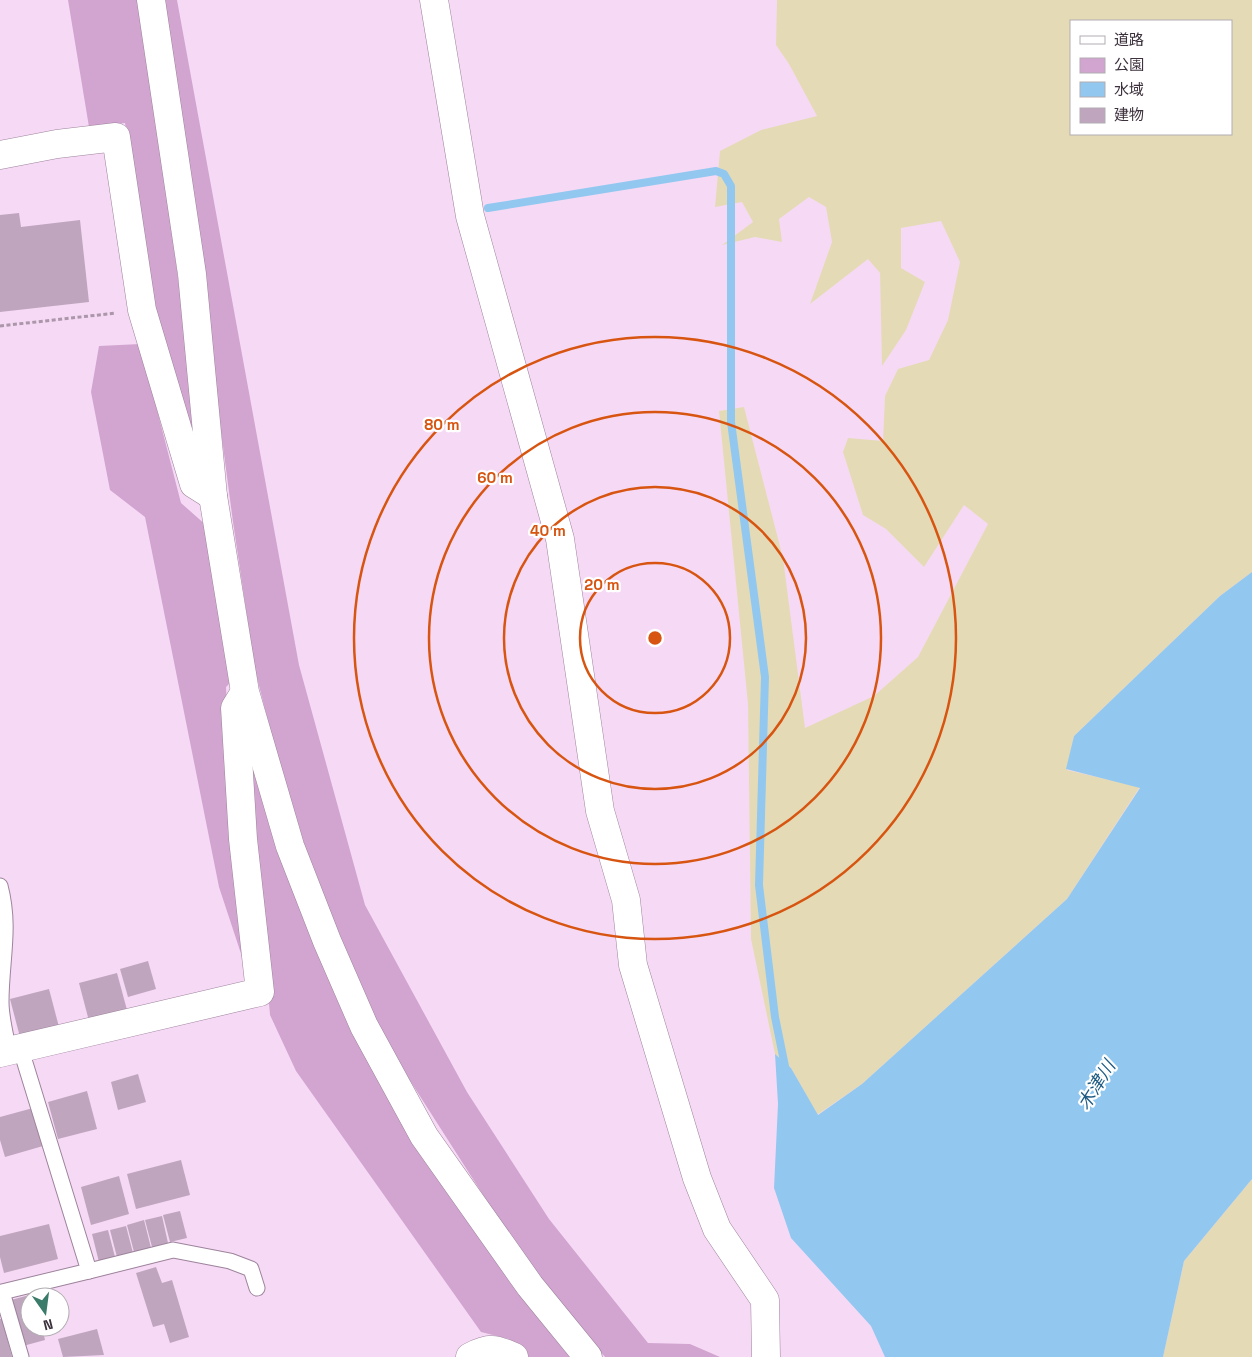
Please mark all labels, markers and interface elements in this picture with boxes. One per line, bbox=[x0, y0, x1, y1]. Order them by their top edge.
legend bbox=[1070, 20, 1232, 135]
text: 道路 bbox=[1114, 30, 1144, 49]
text: 公園 bbox=[1114, 55, 1144, 74]
text: 水域 bbox=[1114, 80, 1144, 99]
text: 建物 bbox=[1114, 105, 1144, 124]
text: 80 m bbox=[424, 415, 460, 434]
text: 60 m bbox=[477, 468, 513, 487]
text: 40 m bbox=[530, 521, 566, 540]
text: 20 m bbox=[584, 575, 620, 594]
centre of rings bbox=[646, 629, 664, 647]
water label: 木津川 bbox=[1072, 1054, 1121, 1114]
north arrow bbox=[20, 1287, 70, 1337]
text: N bbox=[41, 1315, 55, 1334]

